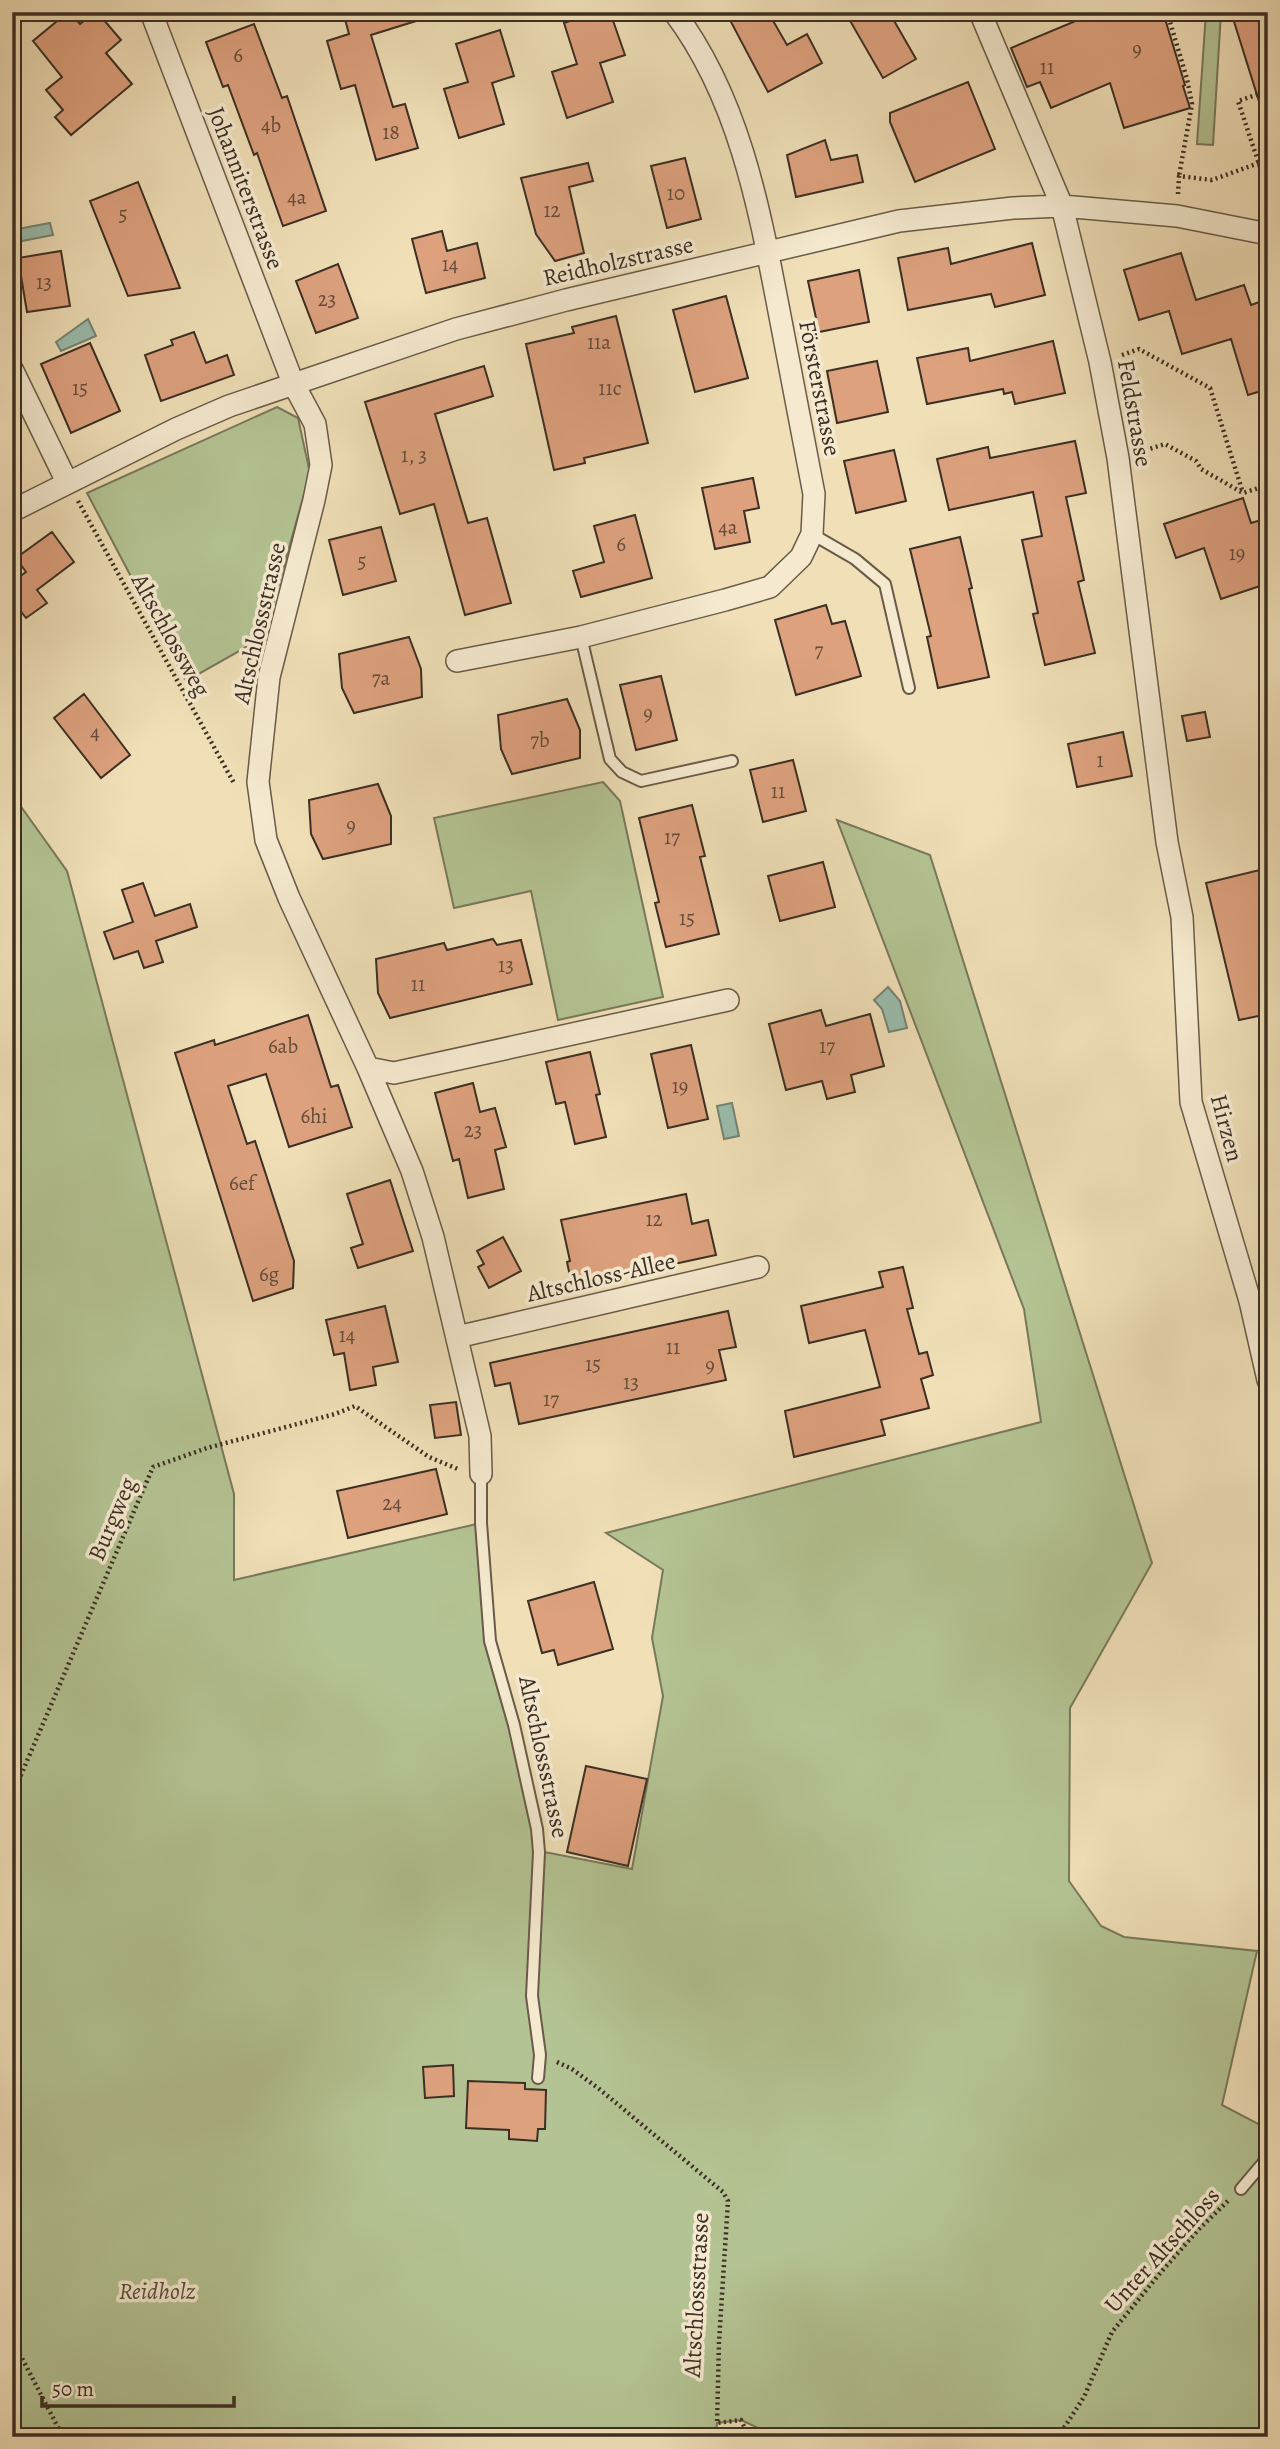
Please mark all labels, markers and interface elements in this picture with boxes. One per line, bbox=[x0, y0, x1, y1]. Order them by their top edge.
house number: 9 bbox=[1132, 35, 1142, 63]
house number: 6 bbox=[233, 41, 243, 69]
house number: 11 bbox=[1040, 53, 1054, 81]
street label: Johanniterstrasse bbox=[200, 102, 292, 274]
house number: 4b bbox=[261, 111, 281, 139]
house number: 18 bbox=[382, 118, 400, 146]
house number: 10 bbox=[667, 179, 685, 207]
house number: 4a bbox=[287, 183, 307, 211]
house number: 12 bbox=[543, 196, 561, 224]
house number: 5 bbox=[118, 200, 128, 228]
street label: Reidholzstrasse bbox=[539, 228, 697, 294]
house number: 14 bbox=[442, 250, 458, 278]
house number: 13 bbox=[36, 268, 52, 296]
house number: 23 bbox=[318, 285, 336, 313]
street label: Försterstrasse bbox=[791, 317, 849, 459]
house number: 11a bbox=[587, 328, 611, 356]
street label: Feldstrasse bbox=[1110, 357, 1160, 469]
house number: 15 bbox=[72, 374, 88, 402]
house number: 11c bbox=[598, 374, 622, 402]
house number: 1, 3 bbox=[401, 441, 427, 469]
house number: 4a bbox=[718, 513, 738, 541]
house number: 6 bbox=[616, 530, 626, 558]
street label: Altschlossstrasse bbox=[225, 539, 293, 708]
house number: 19 bbox=[1229, 539, 1245, 567]
house number: 5 bbox=[357, 547, 367, 575]
street label: Altschlossweg bbox=[124, 567, 218, 702]
house number: 7 bbox=[815, 636, 824, 664]
house number: 7a bbox=[372, 664, 391, 692]
house number: 9 bbox=[643, 699, 653, 727]
house number: 4 bbox=[90, 718, 100, 746]
house number: 7b bbox=[530, 726, 550, 754]
house number: 1 bbox=[1096, 746, 1104, 774]
house number: 11 bbox=[771, 777, 785, 805]
house number: 9 bbox=[346, 811, 356, 839]
house number: 17 bbox=[664, 823, 680, 851]
house number: 15 bbox=[679, 904, 695, 932]
house number: 13 bbox=[498, 951, 514, 979]
house number: 11 bbox=[411, 970, 425, 998]
house number: 6ab bbox=[268, 1032, 298, 1060]
house number: 17 bbox=[819, 1032, 835, 1060]
house number: 19 bbox=[672, 1072, 688, 1100]
street label: Hirzen bbox=[1203, 1091, 1251, 1165]
house number: 6hi bbox=[301, 1102, 327, 1130]
house number: 23 bbox=[464, 1116, 482, 1144]
house number: 6ef bbox=[229, 1169, 258, 1197]
house number: 12 bbox=[645, 1205, 663, 1233]
street label: Altschloss-Allee bbox=[523, 1244, 679, 1310]
house number: 6g bbox=[259, 1260, 280, 1288]
house number: 14 bbox=[339, 1321, 355, 1349]
house number: 11 bbox=[666, 1333, 680, 1361]
house number: 15 bbox=[585, 1350, 601, 1378]
house number: 9 bbox=[705, 1351, 715, 1379]
house number: 13 bbox=[623, 1368, 639, 1396]
house number: 17 bbox=[543, 1385, 559, 1413]
street label: Burgweg bbox=[80, 1472, 144, 1566]
house number: 24 bbox=[382, 1489, 402, 1517]
street label: Altschlossstrasse bbox=[511, 1672, 577, 1841]
street label: Unter Altschloss bbox=[1097, 2180, 1227, 2320]
street label: Altschlossstrasse bbox=[676, 2212, 716, 2379]
park label: Reidholz bbox=[119, 2275, 196, 2307]
scale bar bbox=[42, 2365, 234, 2409]
text: 50 m bbox=[52, 2375, 94, 2403]

